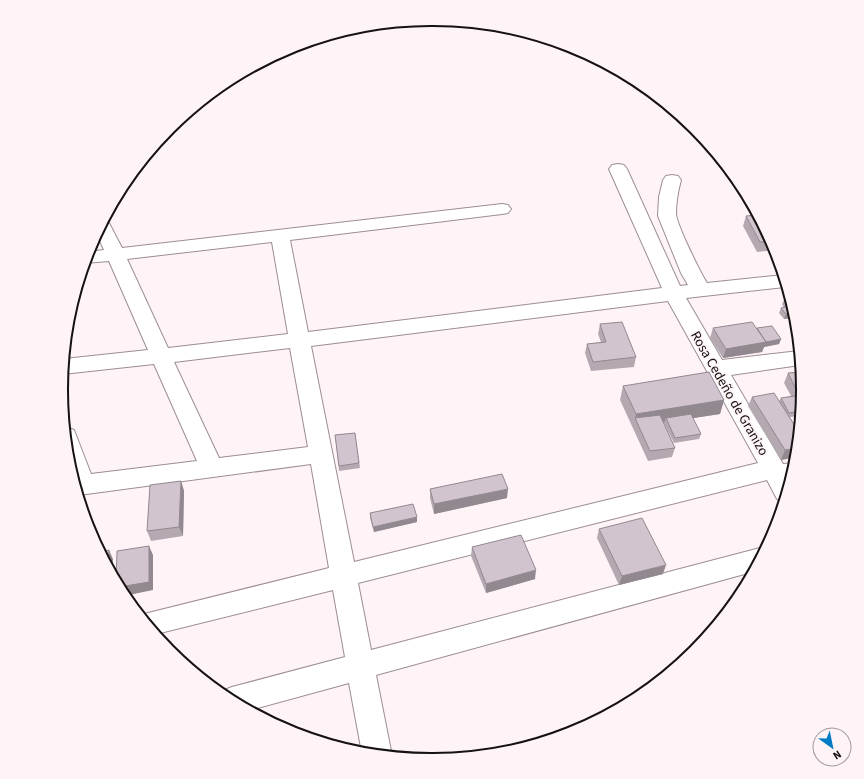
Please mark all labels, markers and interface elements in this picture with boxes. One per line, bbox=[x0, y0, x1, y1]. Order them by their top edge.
street label: Rosa Cedeño de Granizo bbox=[685, 327, 773, 460]
north arrow bbox=[812, 727, 852, 767]
text: N bbox=[830, 747, 844, 763]

